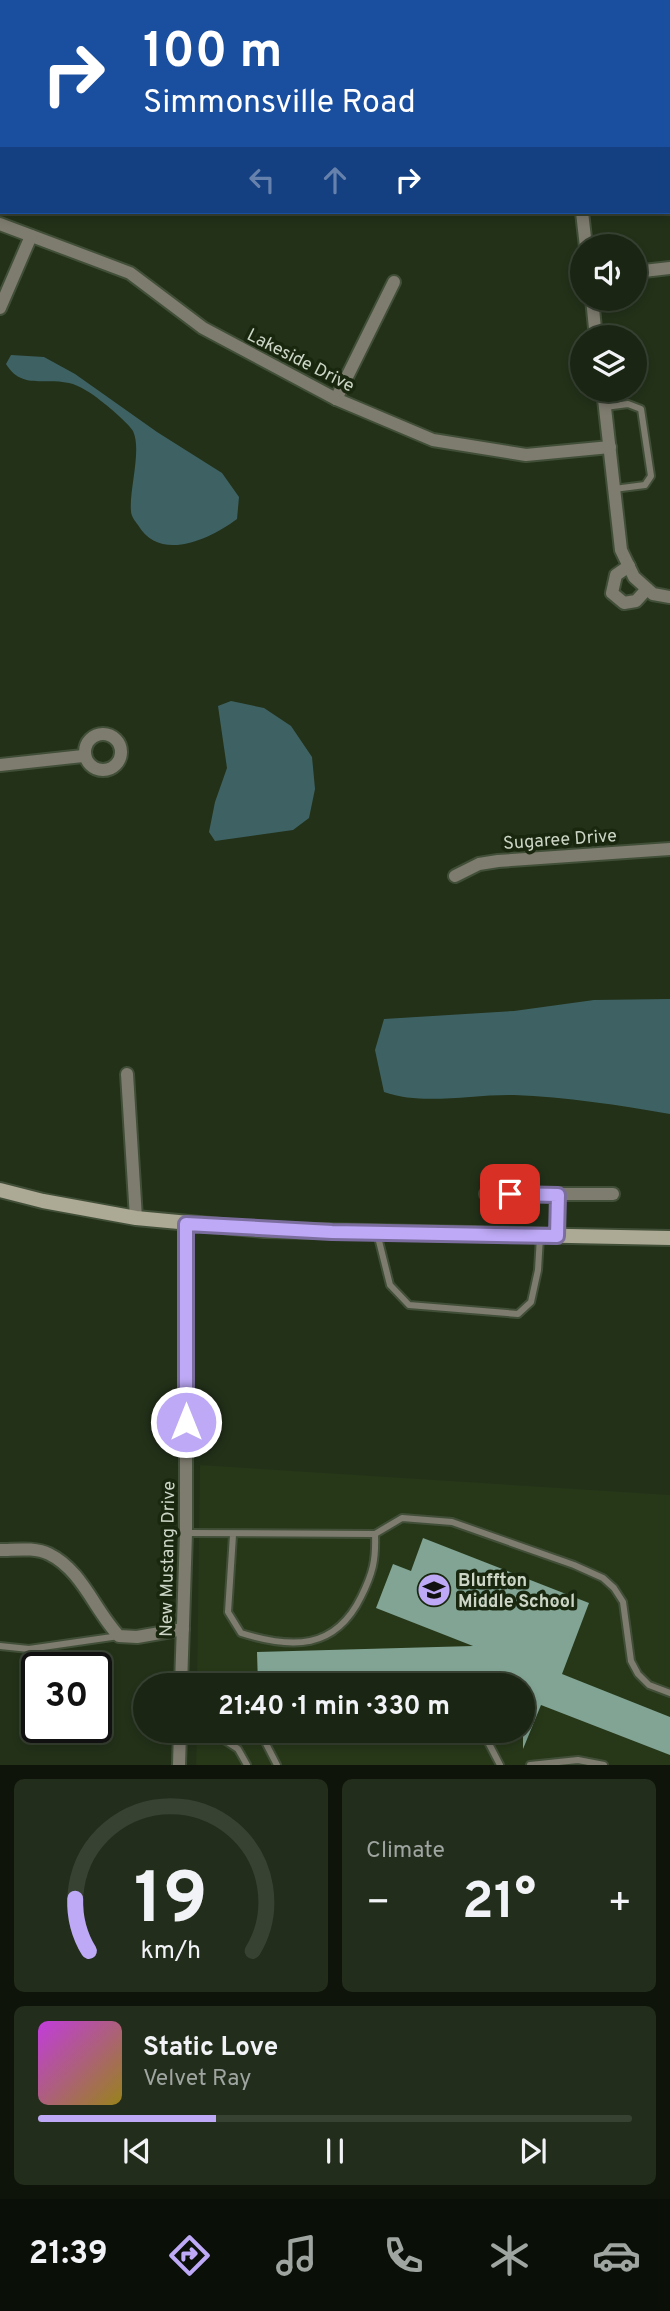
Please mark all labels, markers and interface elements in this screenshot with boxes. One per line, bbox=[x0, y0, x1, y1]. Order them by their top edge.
text: 100 m bbox=[143, 23, 282, 85]
icon: right bbox=[28, 28, 119, 119]
text: Simmonsville Road bbox=[143, 84, 416, 124]
icon: left bbox=[243, 161, 281, 199]
icon: ahead bbox=[316, 161, 354, 199]
icon: right bbox=[389, 161, 427, 199]
map controls bbox=[570, 234, 647, 402]
button: sound bbox=[570, 234, 647, 311]
street label: Lakeside Drive bbox=[243, 324, 358, 398]
button: layers bbox=[570, 325, 647, 402]
street label: Sugaree Drive bbox=[502, 825, 618, 856]
pin bbox=[480, 1164, 540, 1224]
icon: arrive bbox=[491, 1175, 529, 1213]
position arrow bbox=[149, 1385, 223, 1459]
street label: New Mustang Drive bbox=[156, 1481, 181, 1637]
place label: Bluffton Middle School bbox=[458, 1570, 575, 1614]
school or university icon: Bluffton Middle School bbox=[415, 1571, 453, 1609]
speed limit sign: 30 bbox=[21, 1652, 112, 1743]
text: 21:40 · 1 min · 330 m bbox=[218, 1691, 450, 1724]
text: Climate bbox=[366, 1837, 445, 1866]
text: 19 bbox=[134, 1858, 208, 1950]
text: 21° bbox=[462, 1871, 536, 1937]
text: − bbox=[366, 1880, 391, 1929]
text: + bbox=[607, 1880, 632, 1929]
text: km/h bbox=[141, 1936, 201, 1968]
text: Static Love bbox=[143, 2032, 278, 2065]
text: Velvet Ray bbox=[143, 2065, 251, 2094]
icon: previous bbox=[118, 2132, 156, 2170]
icon: pause bbox=[316, 2132, 354, 2170]
icon: next bbox=[514, 2132, 552, 2170]
icon: directions bbox=[165, 2231, 214, 2280]
icon: music bbox=[272, 2231, 321, 2280]
icon: phone bbox=[379, 2231, 428, 2280]
icon: climate bbox=[485, 2231, 534, 2280]
icon: car bbox=[592, 2231, 641, 2280]
text: 21:39 bbox=[29, 2235, 108, 2275]

